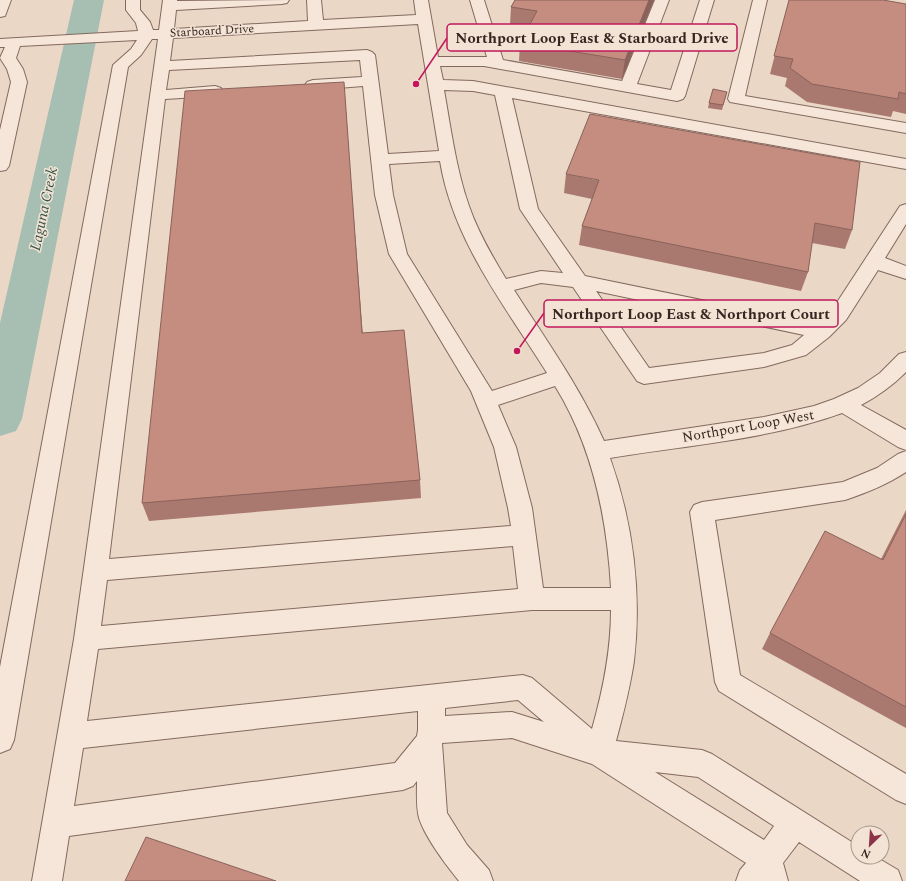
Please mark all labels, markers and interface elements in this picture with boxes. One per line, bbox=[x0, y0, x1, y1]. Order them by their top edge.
street label: Starboard Drive bbox=[169, 19, 255, 43]
callout: Northport Loop East & Starboard Drive bbox=[447, 24, 737, 51]
text: Northport Loop East & Starboard Drive bbox=[455, 27, 729, 50]
water label: Laguna Creek bbox=[24, 165, 64, 253]
callout: Northport Loop East & Northport Court bbox=[544, 300, 838, 327]
text: Northport Loop East & Northport Court bbox=[552, 303, 830, 326]
street label: Northport Loop West bbox=[680, 404, 816, 448]
north arrow bbox=[850, 825, 890, 865]
text: N bbox=[858, 844, 874, 863]

